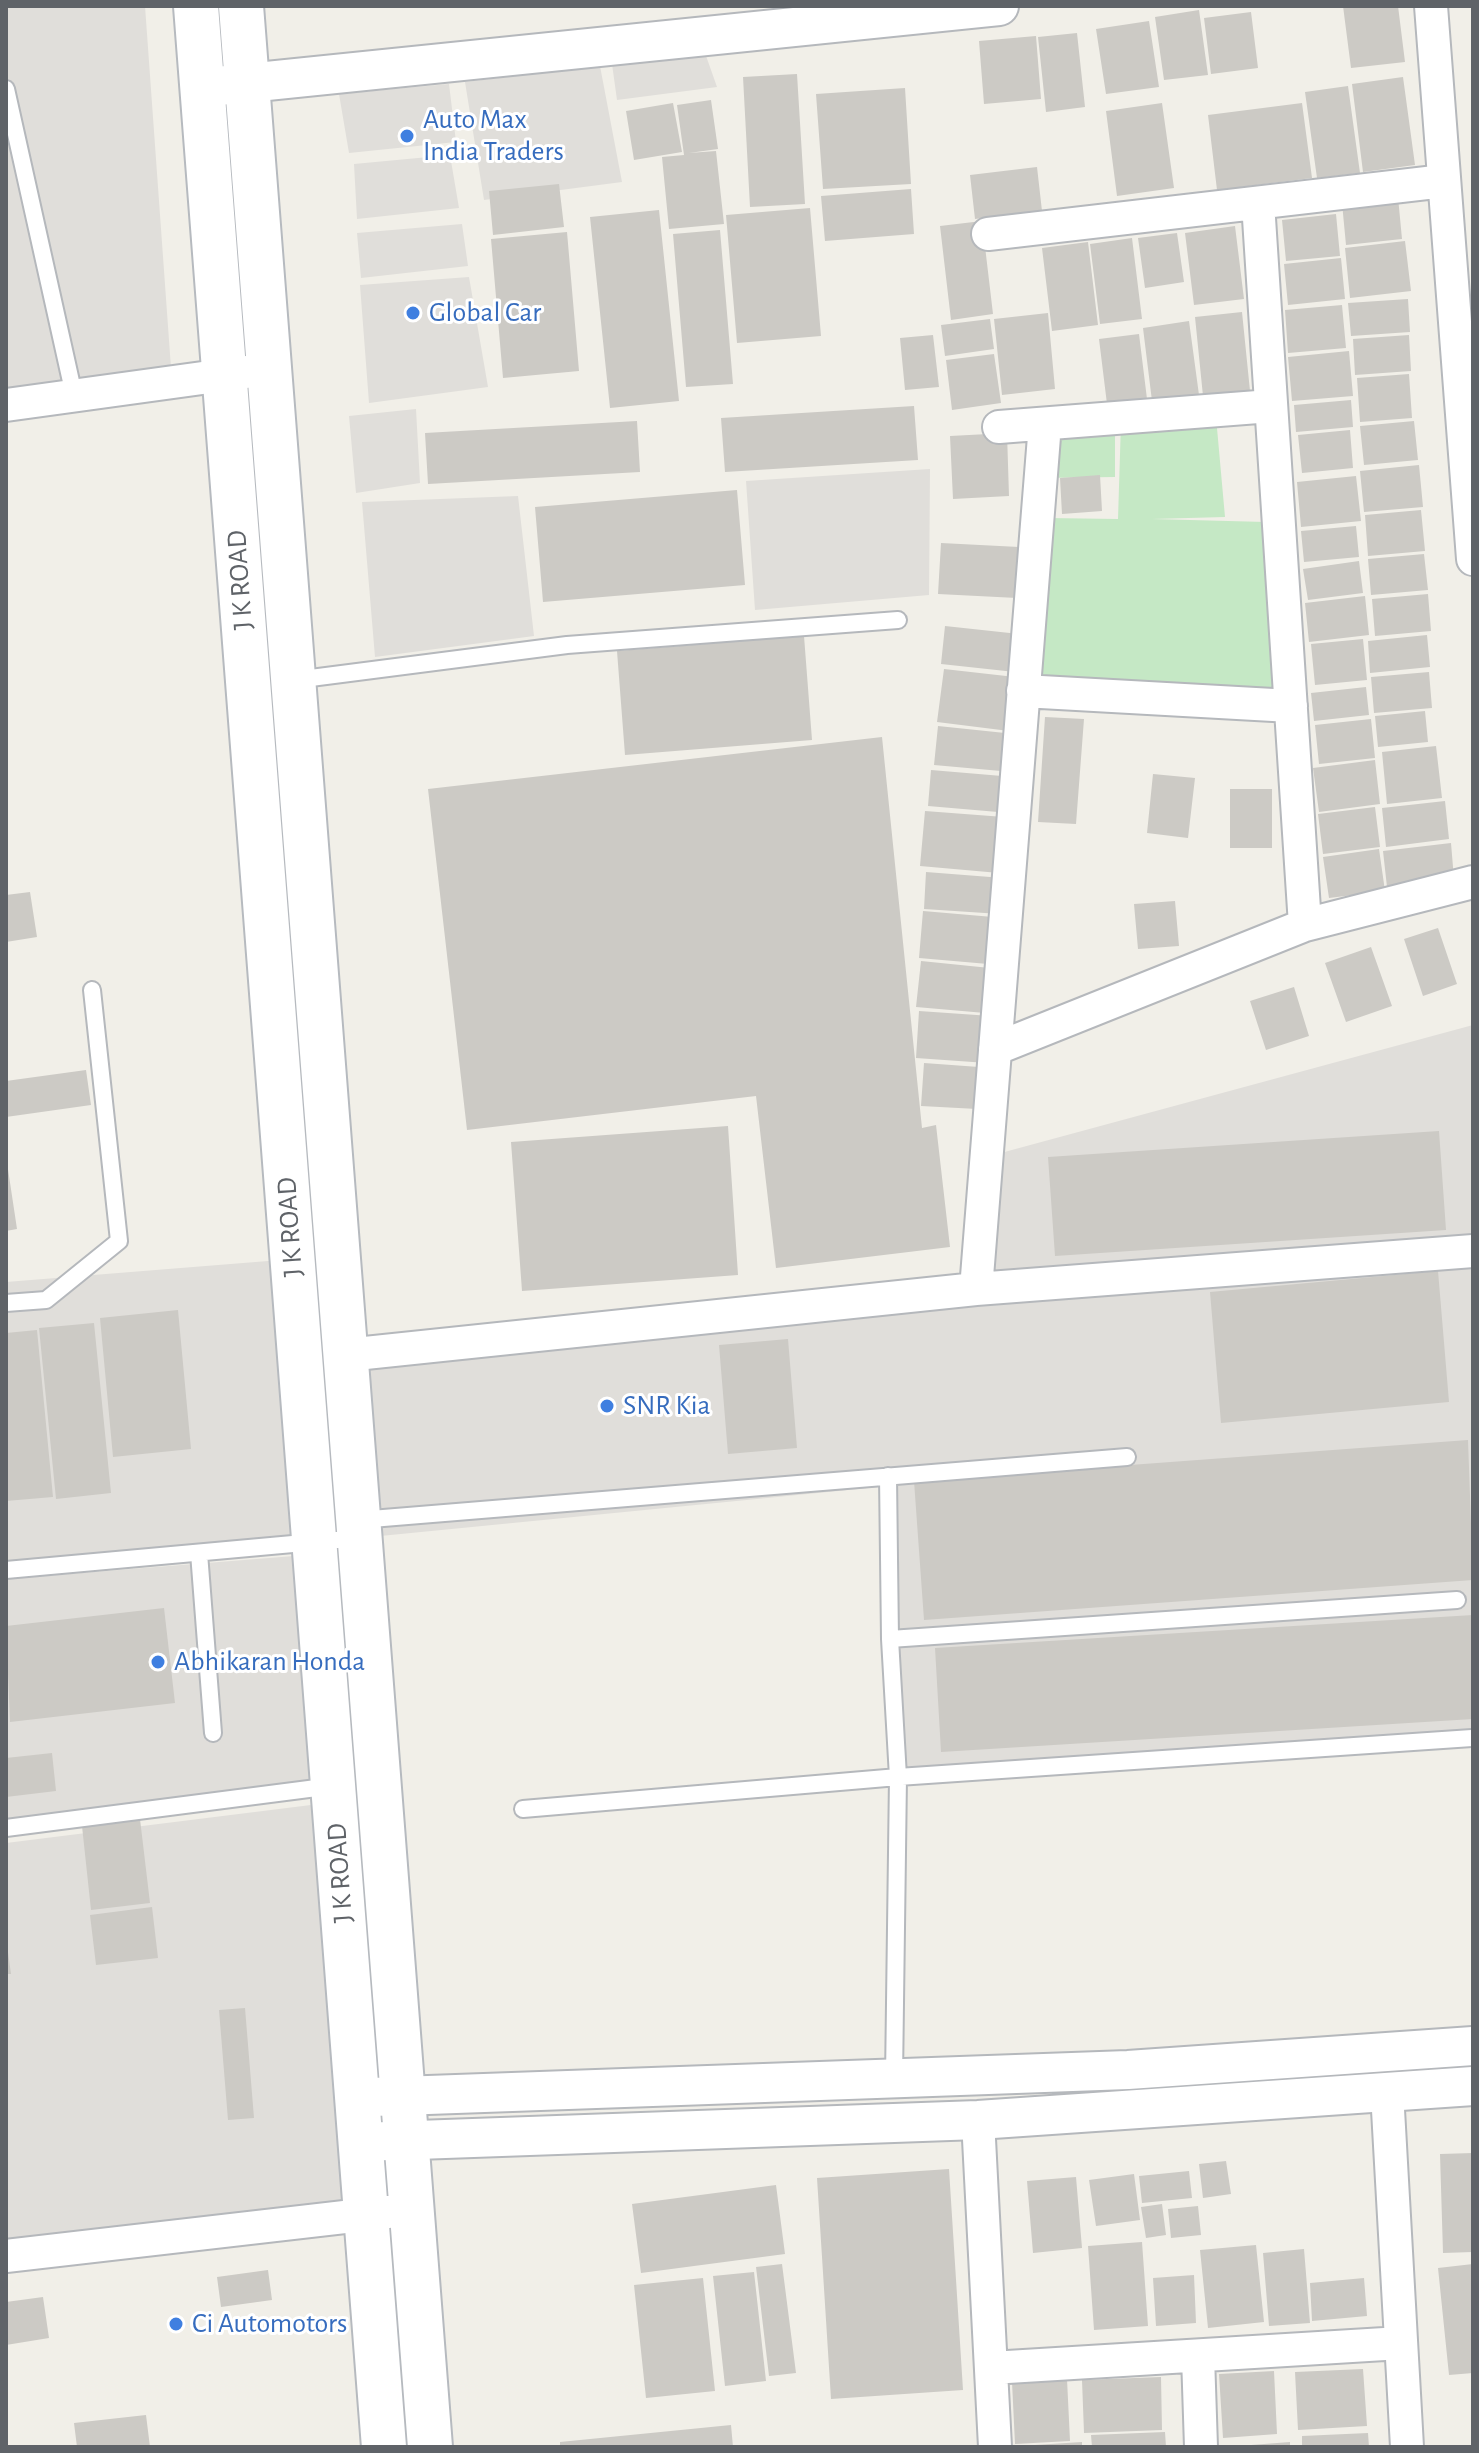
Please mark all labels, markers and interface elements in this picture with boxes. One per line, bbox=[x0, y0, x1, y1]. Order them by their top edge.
place label: Auto Max India Traders bbox=[423, 103, 564, 169]
marker: Auto Max India Traders bbox=[398, 127, 416, 145]
place label: Global Car bbox=[429, 296, 541, 330]
marker: Global Car bbox=[404, 304, 422, 322]
street label: J K ROAD bbox=[220, 529, 260, 631]
street label: J K ROAD bbox=[270, 1176, 310, 1278]
place label: SNR Kia bbox=[623, 1389, 711, 1423]
marker: SNR Kia bbox=[598, 1397, 616, 1415]
place label: Abhikaran Honda bbox=[174, 1645, 365, 1679]
marker: Abhikaran Honda bbox=[149, 1653, 167, 1671]
street label: J K ROAD bbox=[320, 1822, 360, 1924]
place label: Ci Automotors bbox=[192, 2307, 347, 2341]
marker: Ci Automotors bbox=[167, 2315, 185, 2333]

